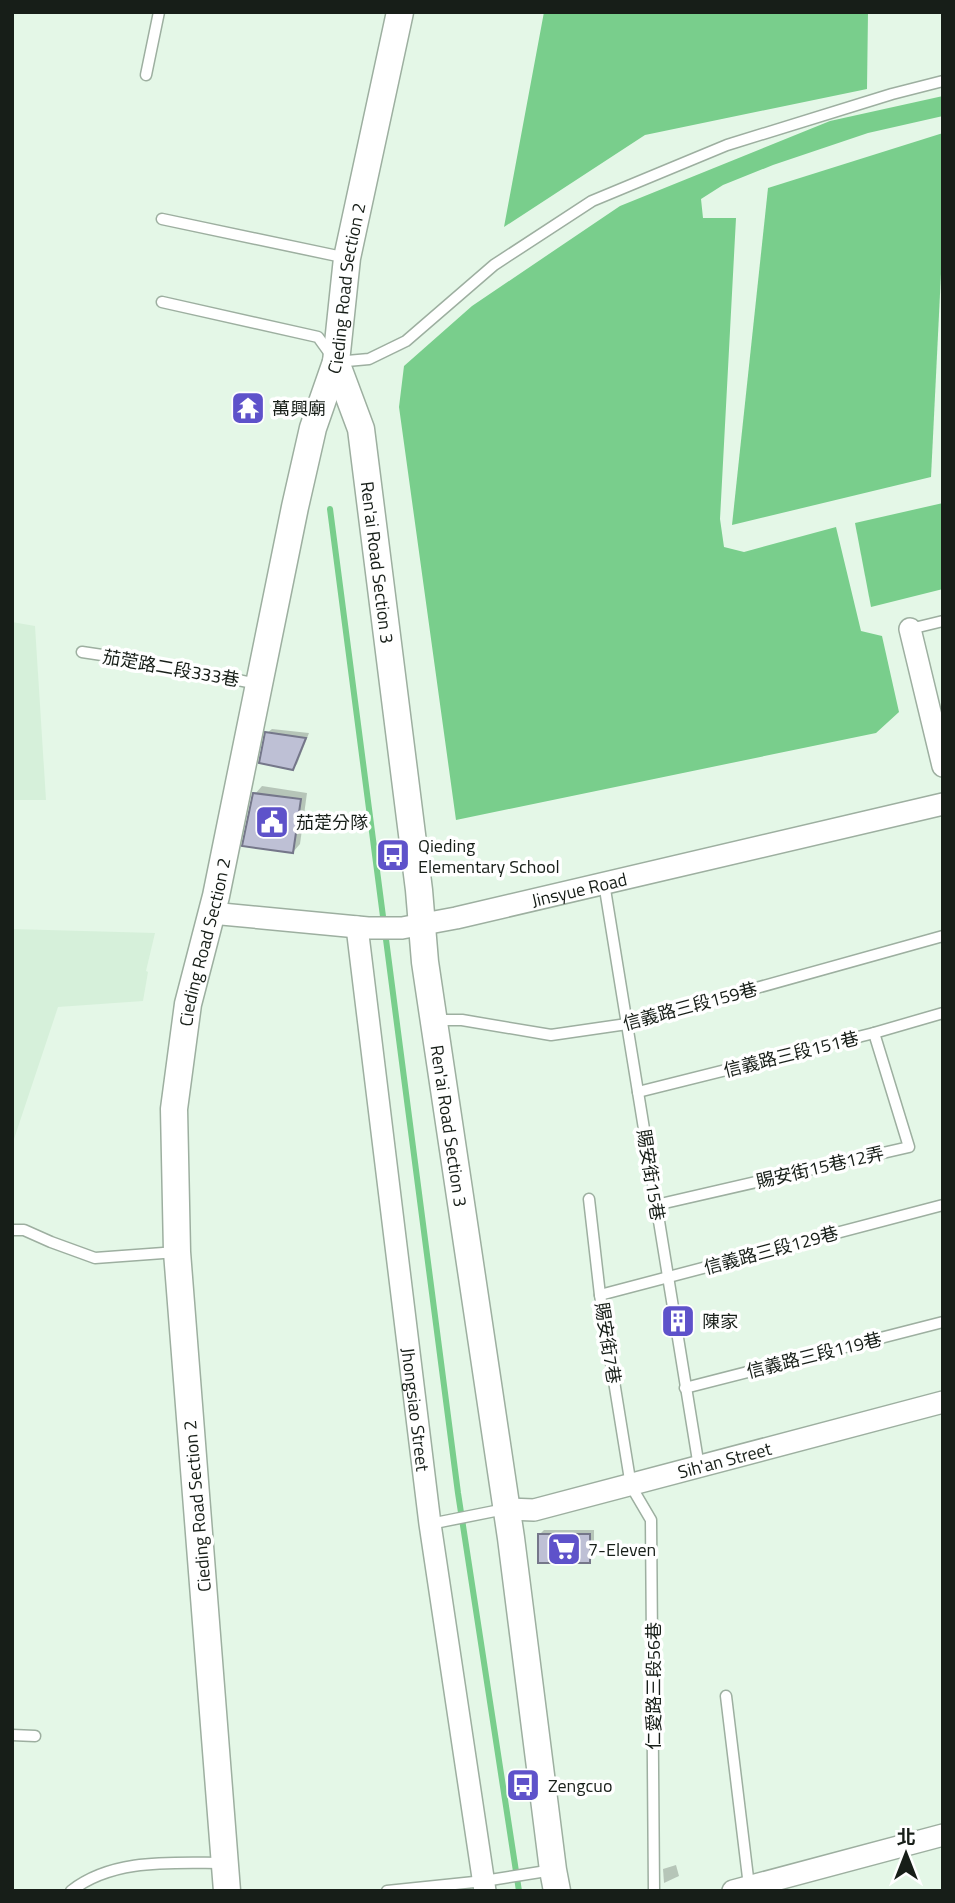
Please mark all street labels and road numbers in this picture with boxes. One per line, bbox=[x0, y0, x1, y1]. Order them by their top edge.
street label: Cieding Road Section 2 bbox=[319, 200, 372, 377]
street label: Ren'ai Road Section 3 bbox=[354, 480, 401, 645]
street label: 茄萣路二段333巷 bbox=[101, 643, 241, 693]
street label: Cieding Road Section 2 bbox=[172, 855, 237, 1028]
street label: Jinsyue Road bbox=[529, 865, 630, 913]
street label: 信義路三段159巷 bbox=[620, 975, 760, 1037]
street label: 信義路三段151巷 bbox=[721, 1024, 861, 1084]
street label: Ren'ai Road Section 3 bbox=[424, 1043, 475, 1209]
street label: 賜安街15巷 bbox=[630, 1127, 672, 1223]
street label: 賜安街15巷12弄 bbox=[753, 1139, 887, 1195]
street label: 信義路三段129巷 bbox=[701, 1219, 841, 1281]
street label: 賜安街7巷 bbox=[588, 1300, 628, 1386]
street label: 信義路三段119巷 bbox=[744, 1325, 884, 1385]
street label: Jhongsiao Street bbox=[395, 1346, 437, 1474]
street label: Cieding Road Section 2 bbox=[176, 1419, 218, 1593]
street label: Sih'an Street bbox=[675, 1434, 775, 1485]
street label: 仁愛路三段56巷 bbox=[640, 1622, 667, 1750]

